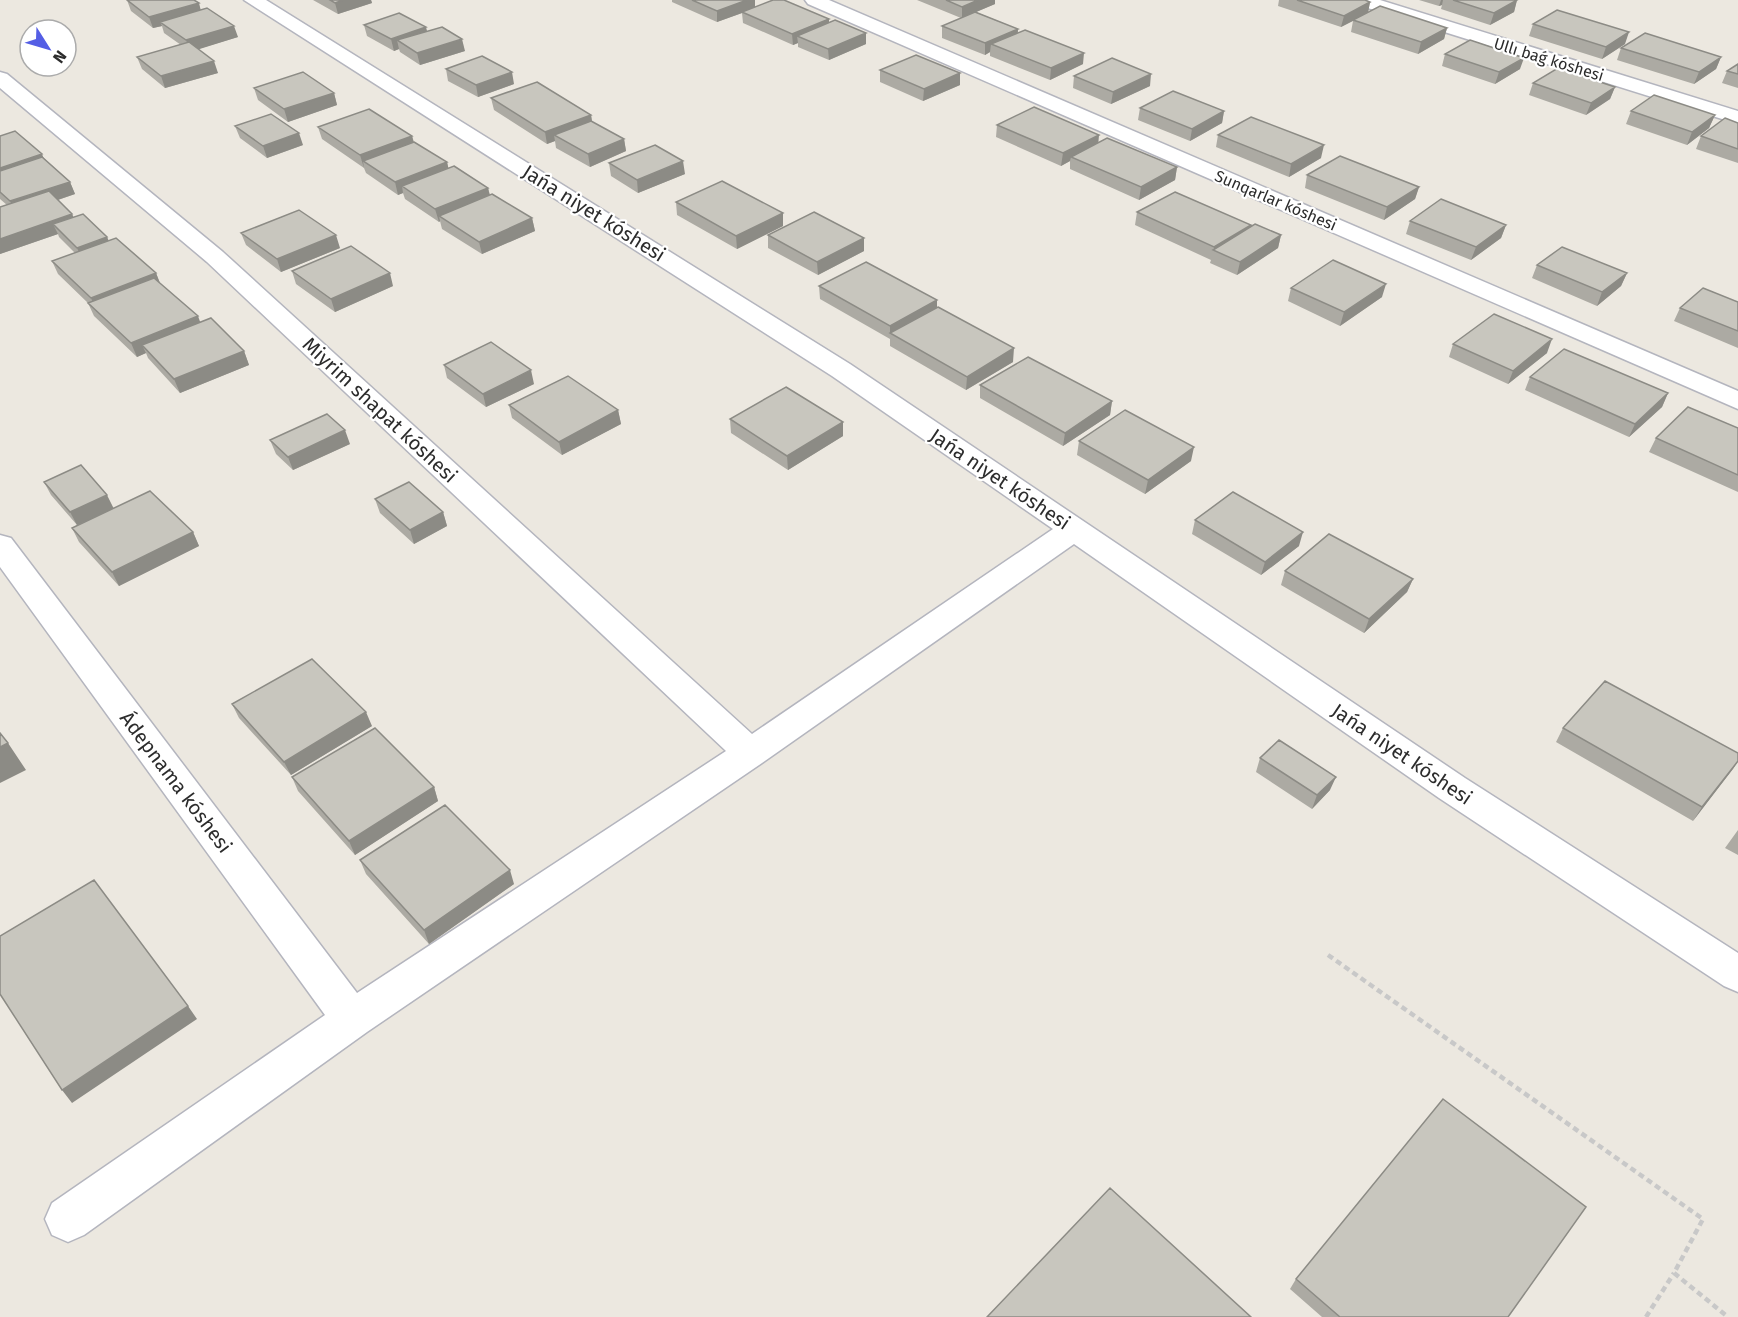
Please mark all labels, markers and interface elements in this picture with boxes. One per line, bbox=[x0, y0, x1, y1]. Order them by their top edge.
north arrow bbox=[18, 18, 78, 78]
street label: Ullı baǵ kóshesi bbox=[1492, 34, 1606, 85]
text: N bbox=[49, 47, 70, 67]
street label: Jańa niyet kóshesi bbox=[518, 159, 670, 267]
street label: Sunqarlar kóshesi bbox=[1212, 166, 1340, 235]
street label: Miyrim shapat kóshesi bbox=[298, 332, 462, 488]
street label: Jańa niyet kóshesi bbox=[925, 423, 1075, 535]
street label: Jańa niyet kóshesi bbox=[1327, 698, 1477, 810]
street label: Ádepnama kóshesi bbox=[115, 707, 237, 857]

